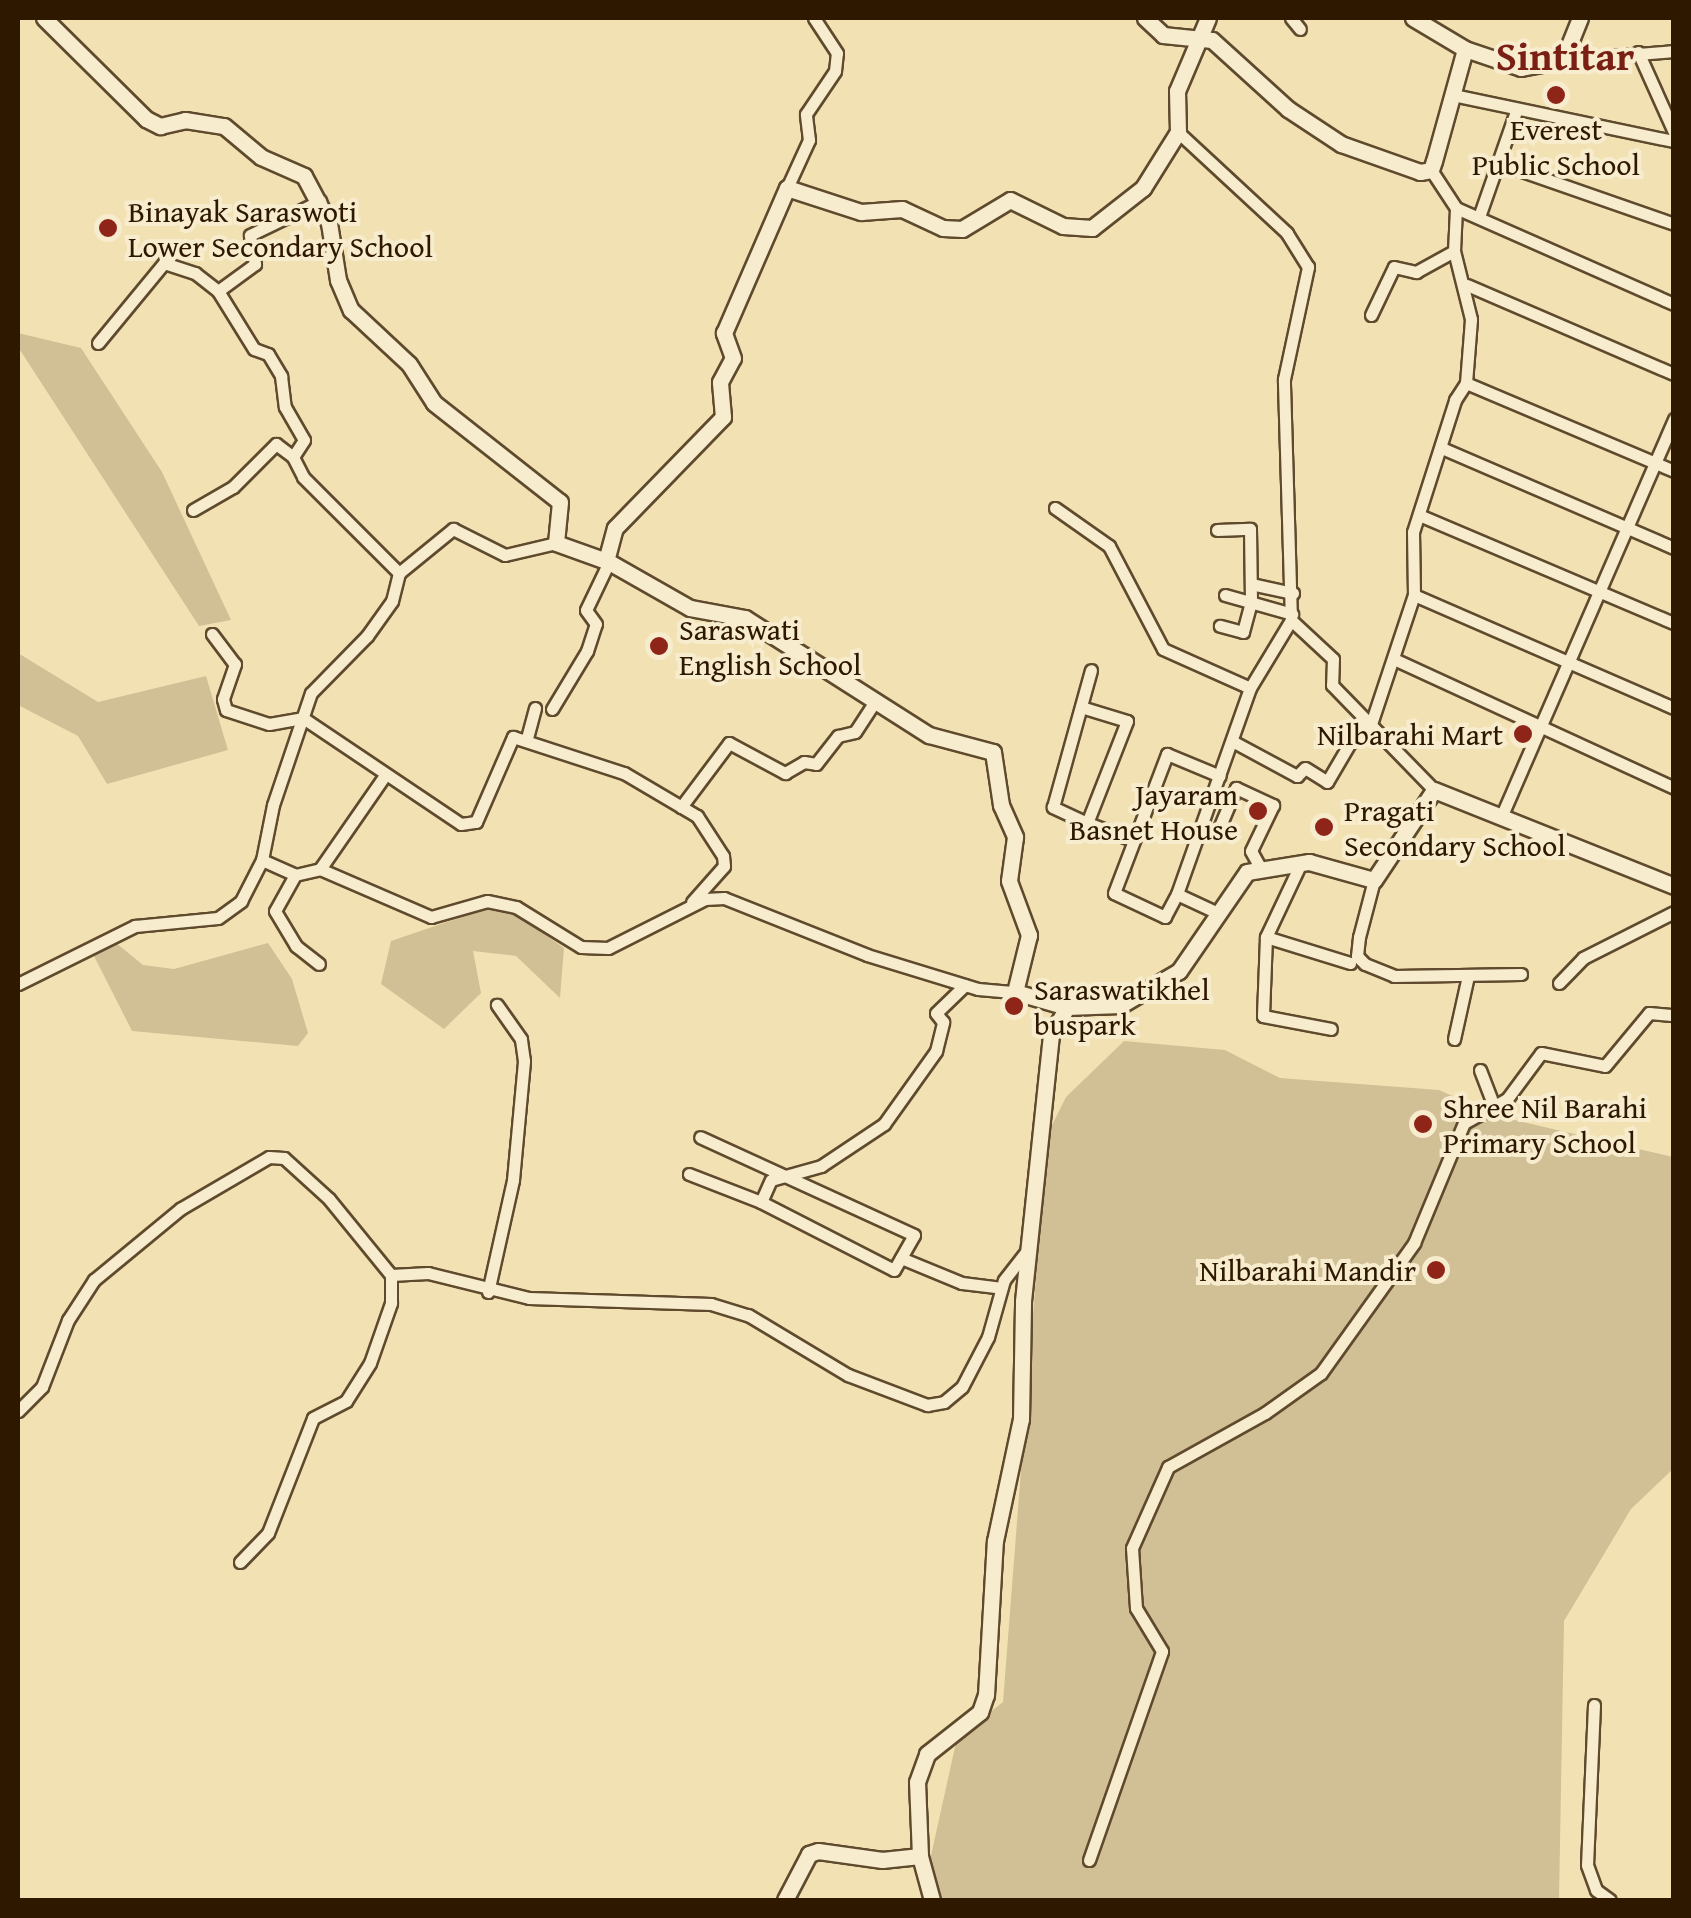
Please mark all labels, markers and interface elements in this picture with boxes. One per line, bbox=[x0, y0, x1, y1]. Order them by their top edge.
district label: Sintitar bbox=[1496, 32, 1634, 80]
marker: Everest Public School bbox=[1545, 84, 1567, 106]
place label: Everest Public School bbox=[1472, 111, 1640, 182]
place label: Binayak Saraswoti Lower Secondary School bbox=[128, 193, 433, 264]
marker: Binayak Saraswoti Lower Secondary School bbox=[97, 217, 119, 239]
place label: Saraswati English School bbox=[679, 611, 862, 682]
marker: Saraswati English School bbox=[648, 635, 670, 657]
place label: Nilbarahi Mart bbox=[1317, 716, 1503, 752]
marker: Nilbarahi Mart bbox=[1512, 723, 1534, 745]
place label: Jayaram Basnet House bbox=[1069, 776, 1238, 846]
place label: Pragati Secondary School bbox=[1344, 792, 1566, 862]
marker: Jayaram Basnet House bbox=[1247, 800, 1269, 822]
marker: Pragati Secondary School bbox=[1313, 816, 1335, 838]
place label: Saraswatikhel buspark bbox=[1034, 971, 1210, 1042]
marker: Saraswatikhel buspark bbox=[1003, 995, 1025, 1017]
place label: Shree Nil Barahi Primary School bbox=[1443, 1089, 1647, 1160]
marker: Shree Nil Barahi Primary School bbox=[1412, 1113, 1434, 1135]
place label: Nilbarahi Mandir bbox=[1199, 1252, 1416, 1288]
marker: Nilbarahi Mandir bbox=[1425, 1259, 1447, 1281]

